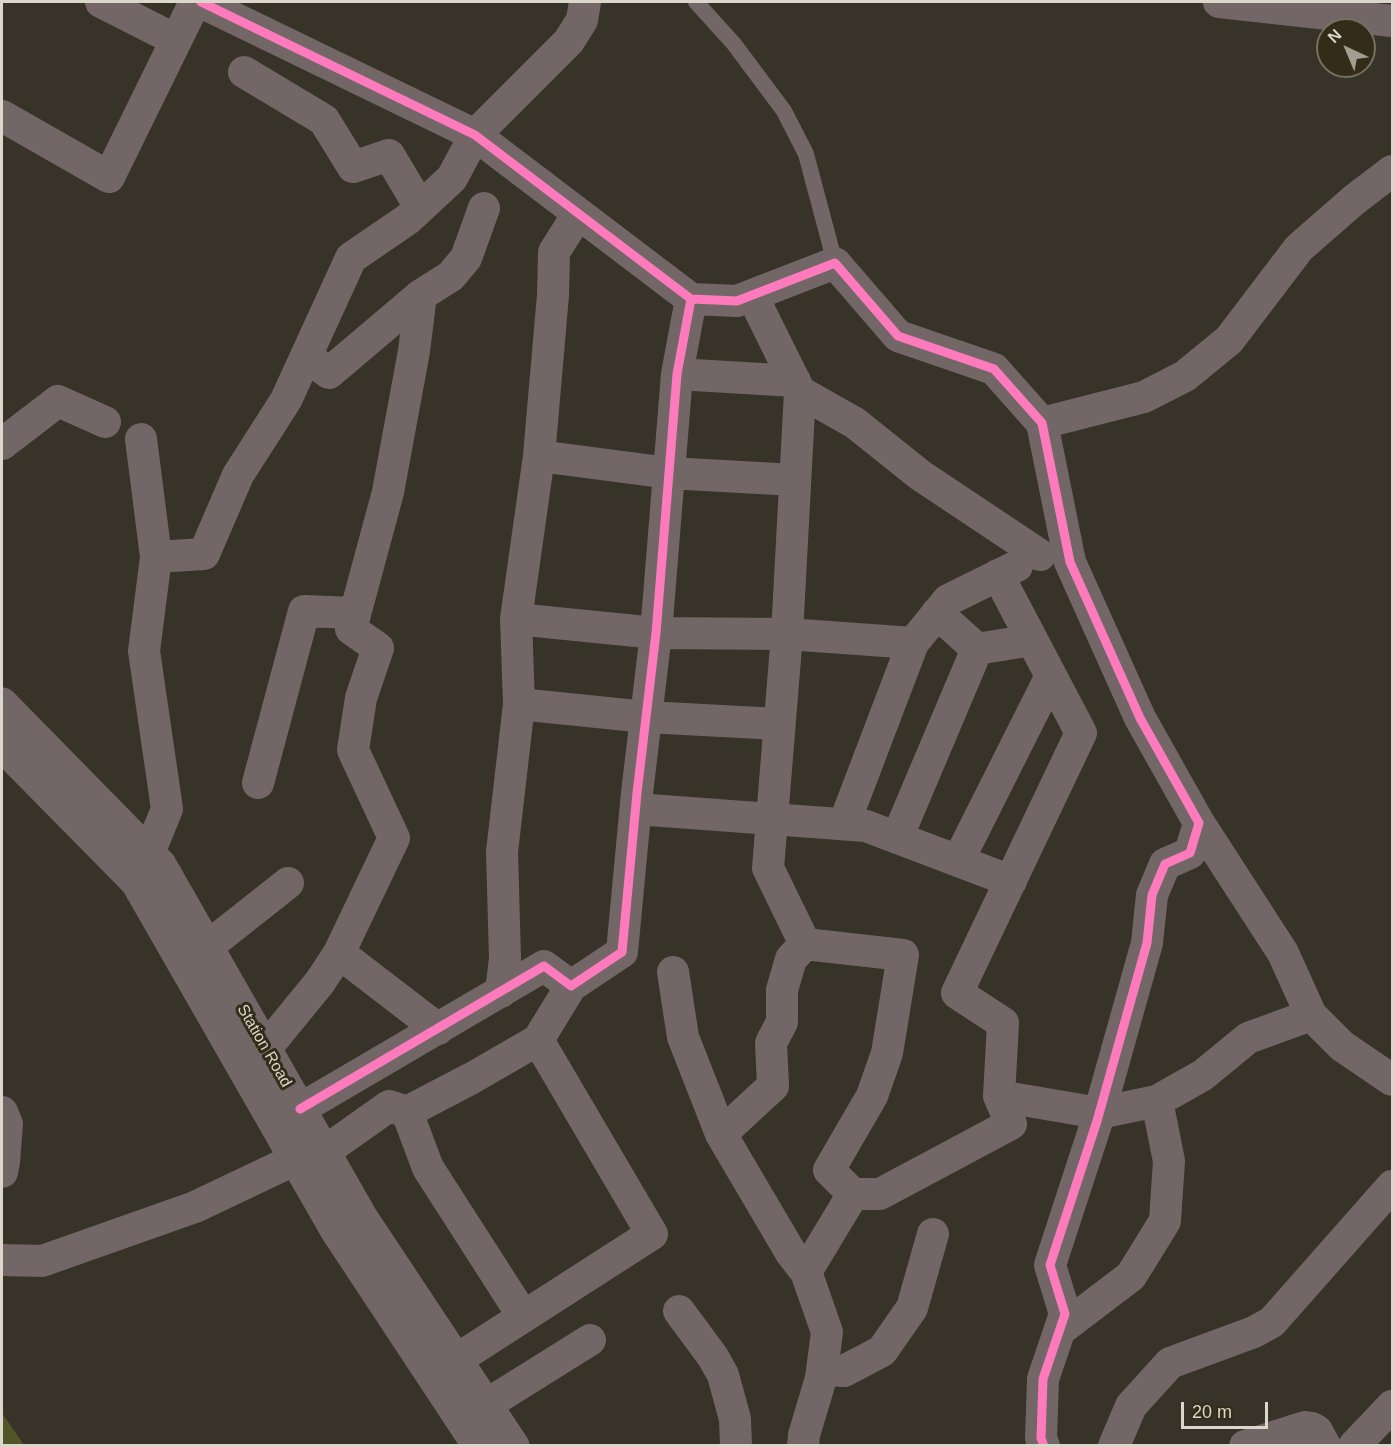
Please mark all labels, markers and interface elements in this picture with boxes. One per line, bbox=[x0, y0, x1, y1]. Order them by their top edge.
north arrow bbox=[1316, 18, 1376, 78]
text: N bbox=[1324, 26, 1345, 46]
street label: Station Road bbox=[233, 1001, 295, 1091]
scale bar bbox=[1184, 1390, 1271, 1428]
text: 20 m bbox=[1192, 1402, 1232, 1422]

